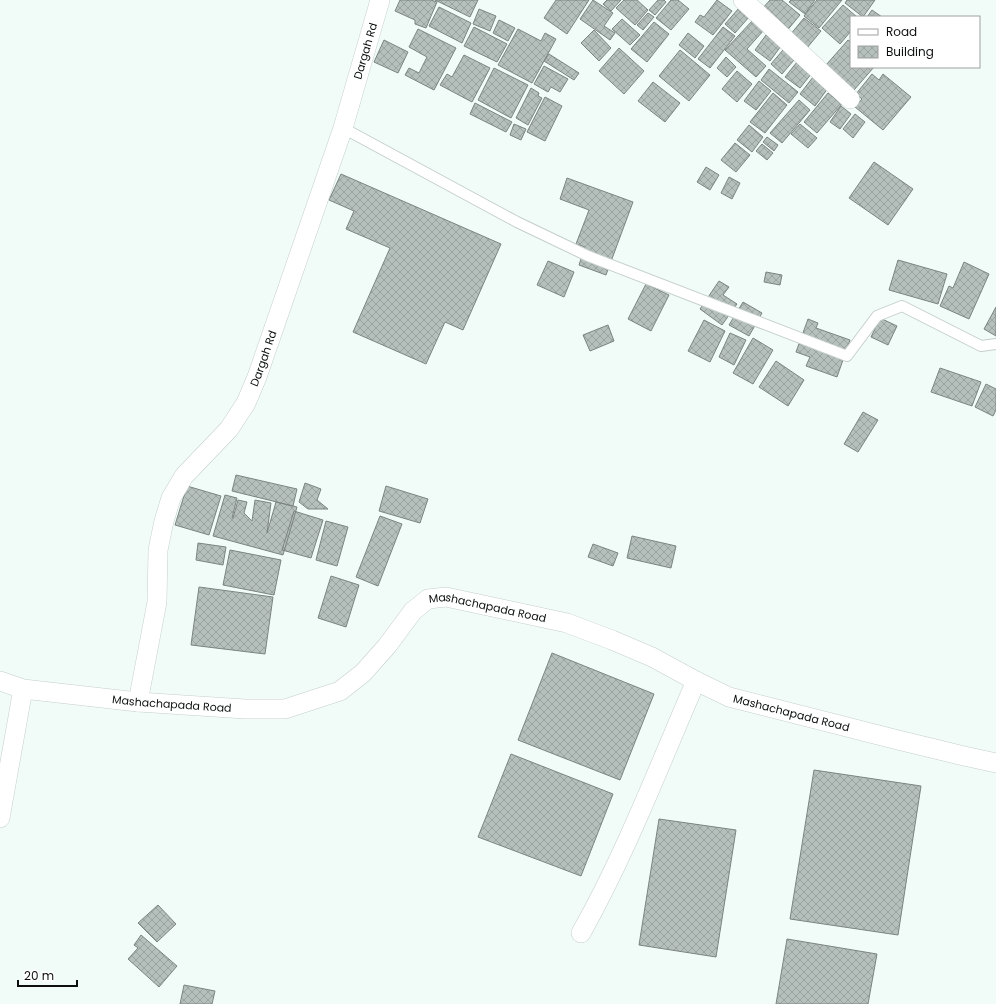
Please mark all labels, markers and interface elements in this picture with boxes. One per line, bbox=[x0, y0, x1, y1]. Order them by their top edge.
legend bbox=[850, 16, 980, 68]
street label: Dargah Rd bbox=[349, 21, 381, 81]
text: Road bbox=[886, 23, 917, 40]
text: Building bbox=[886, 43, 934, 60]
street label: Dargah Rd bbox=[246, 328, 280, 389]
street label: Mashachapada Road bbox=[428, 589, 548, 626]
street label: Mashachapada Road bbox=[732, 690, 851, 735]
street label: Mashachapada Road bbox=[111, 691, 232, 716]
scale bar bbox=[18, 962, 77, 988]
text: 20 m bbox=[24, 967, 54, 984]

